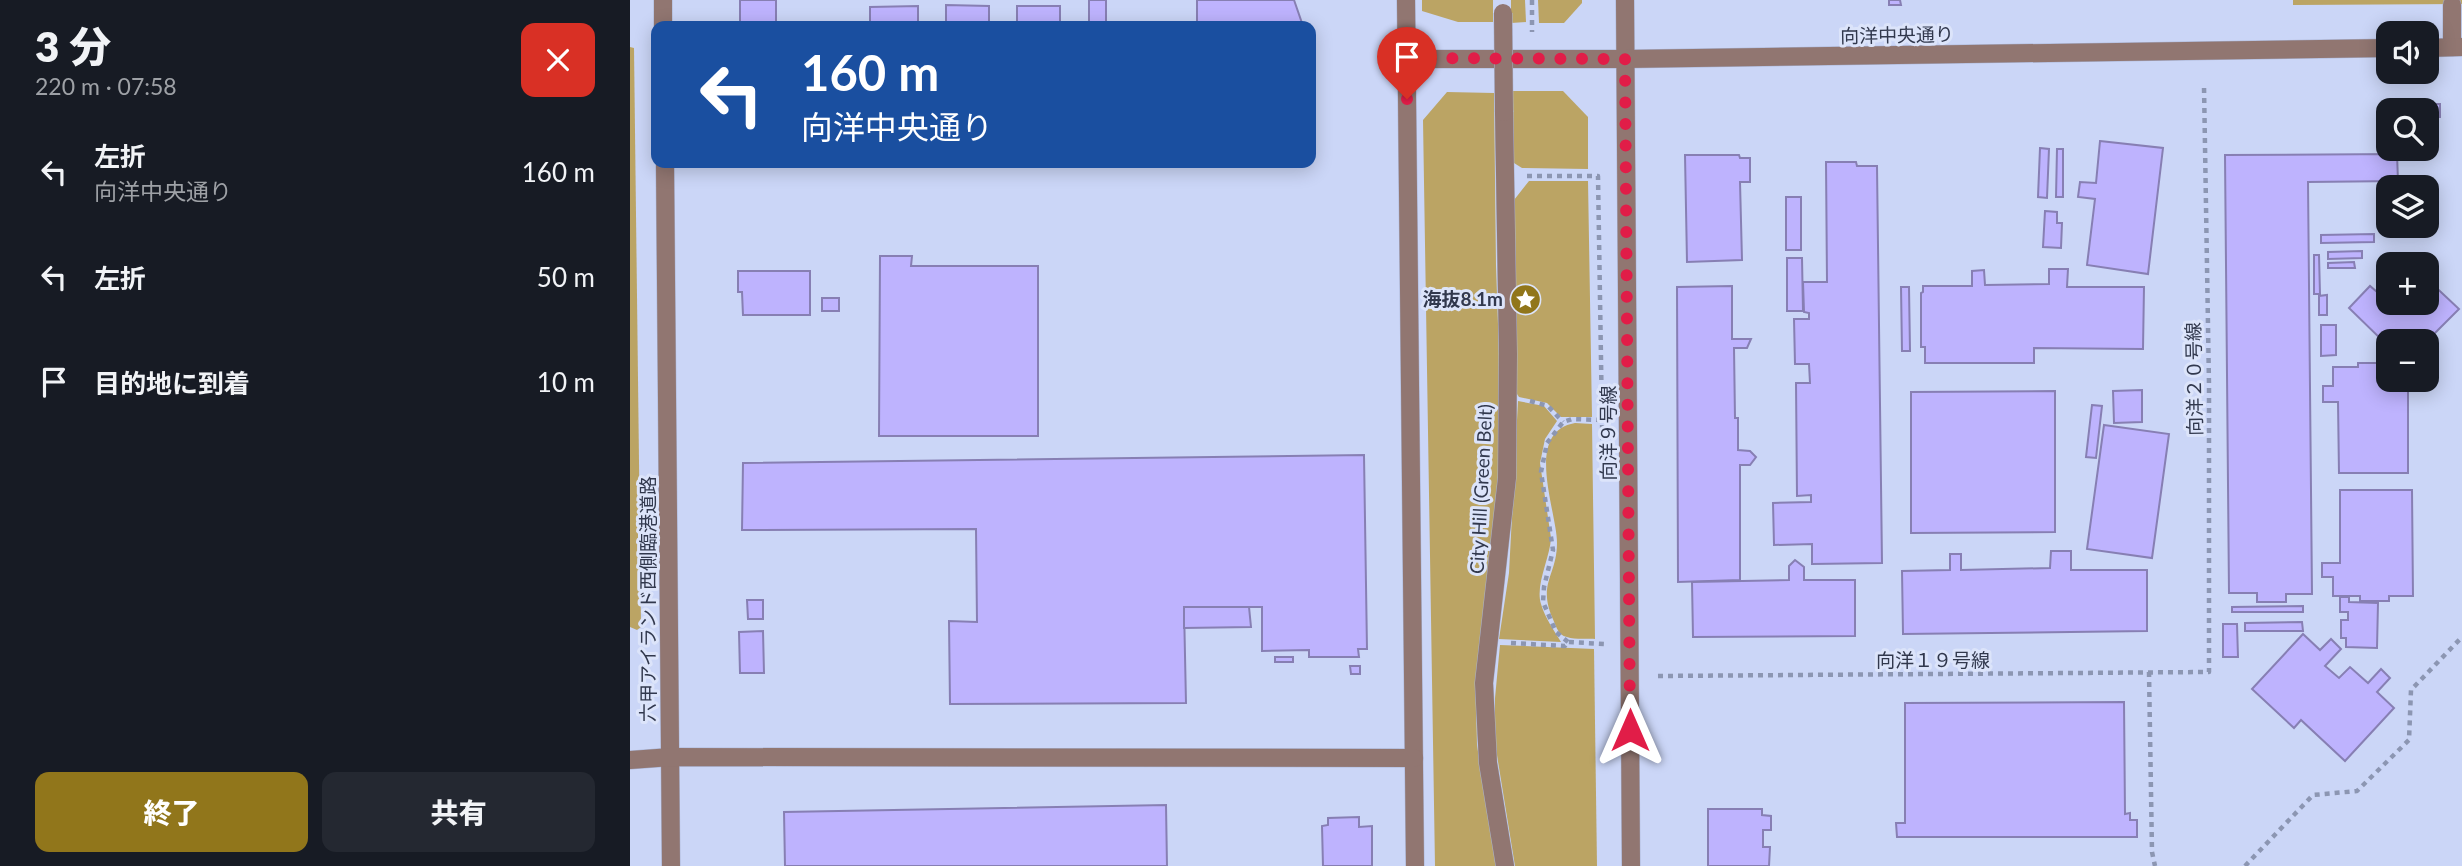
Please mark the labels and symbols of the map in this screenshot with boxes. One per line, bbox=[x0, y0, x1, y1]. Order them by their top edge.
street label: 向洋中央通り bbox=[1840, 22, 1954, 47]
pin bbox=[1377, 27, 1437, 99]
place icon: 海抜8.1m bbox=[1509, 282, 1543, 316]
place label: 海抜8.1m bbox=[1423, 287, 1503, 310]
street label: 向洋２０号線 bbox=[2181, 322, 2206, 436]
street label: 向洋９号線 bbox=[1596, 385, 1619, 481]
street label: City Hill (Green Belt) bbox=[1465, 403, 1496, 574]
street label: 六甲アイランド西側臨港道路 bbox=[636, 476, 659, 722]
street label: 向洋１９号線 bbox=[1876, 648, 1990, 671]
position arrow bbox=[1593, 693, 1667, 767]

